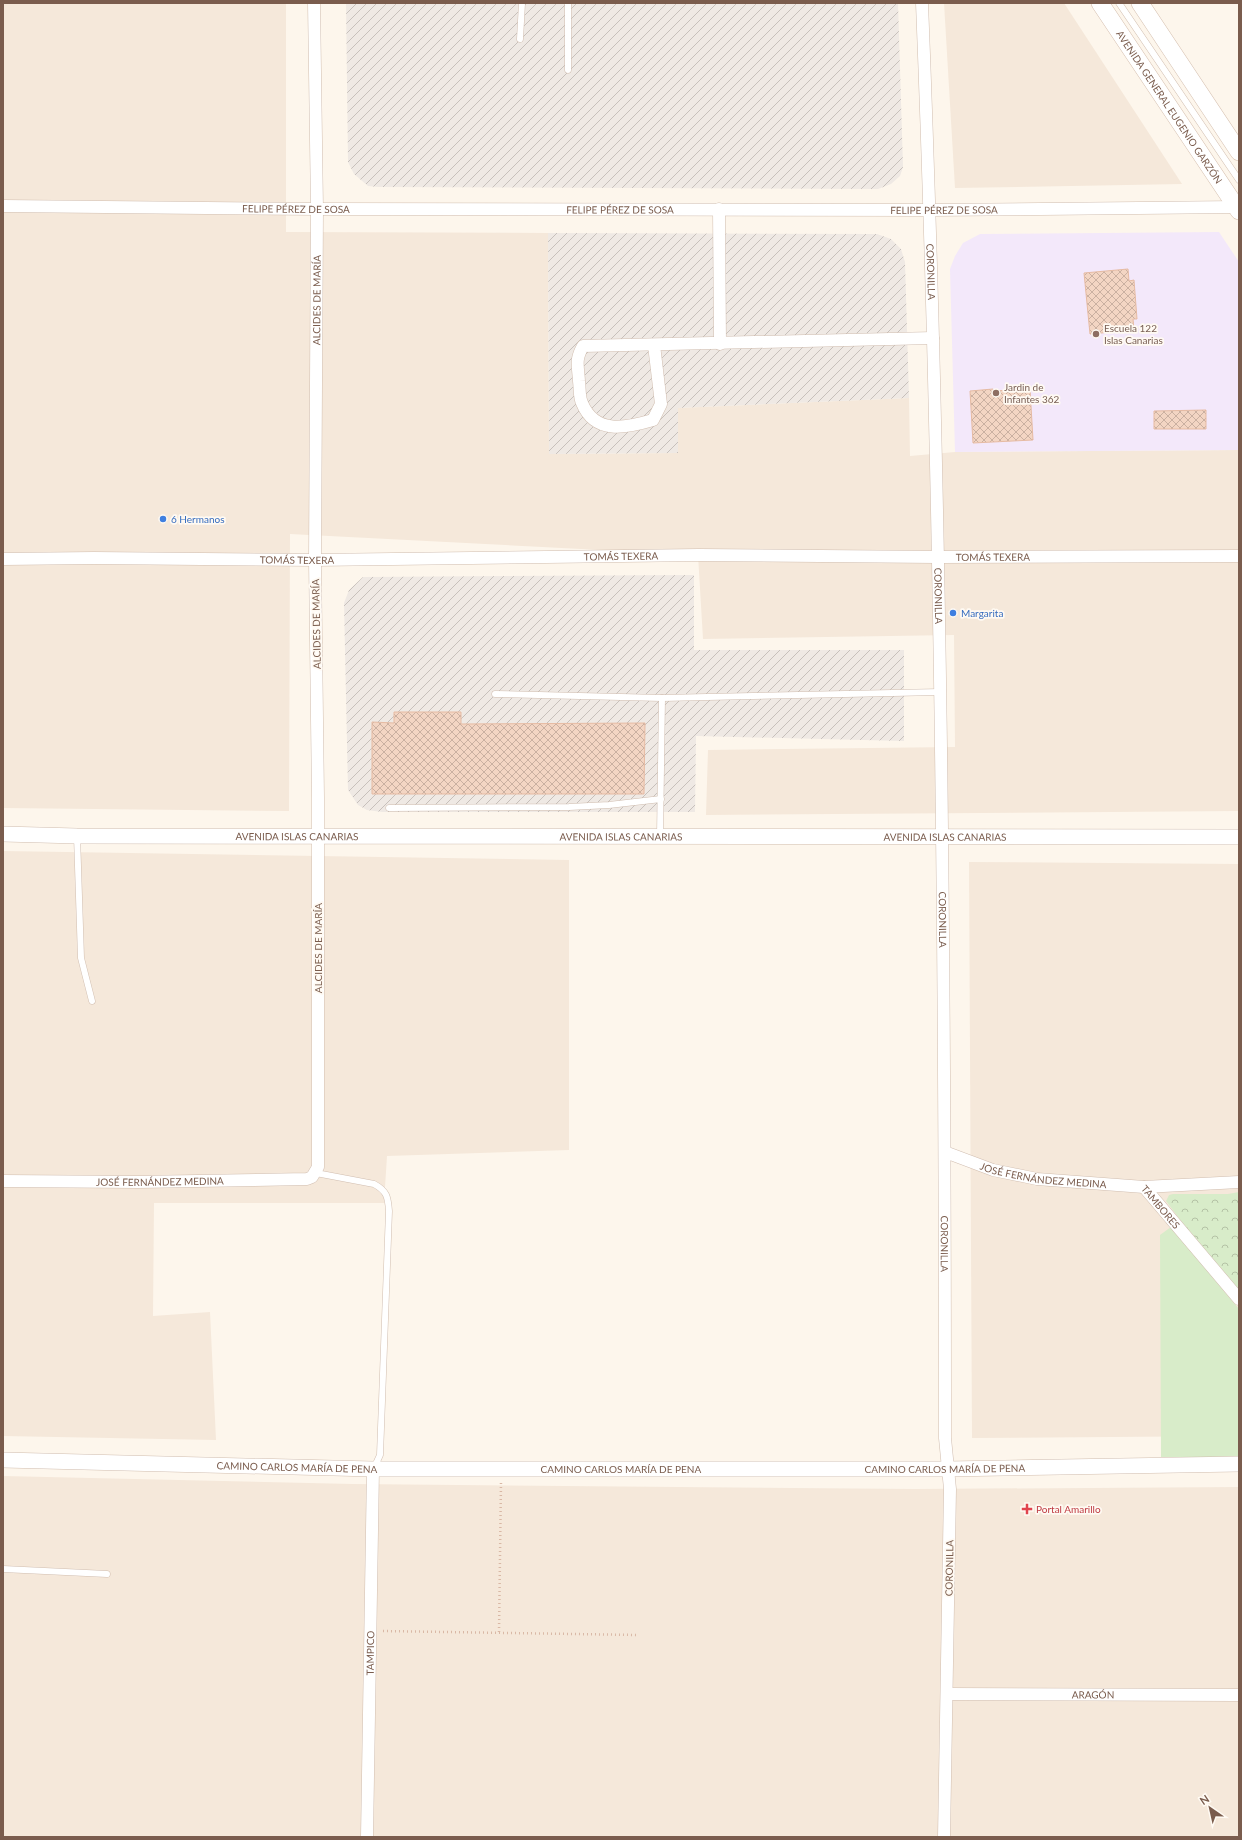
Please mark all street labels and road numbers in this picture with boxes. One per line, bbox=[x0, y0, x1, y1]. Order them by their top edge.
street label: AVENIDA GENERAL EUGENIO GARZÓN bbox=[1114, 28, 1225, 186]
street label: FELIPE PÉREZ DE SOSA bbox=[242, 202, 350, 215]
street label: FELIPE PÉREZ DE SOSA bbox=[566, 203, 674, 216]
street label: FELIPE PÉREZ DE SOSA bbox=[890, 203, 998, 216]
street label: CORONILLA bbox=[924, 244, 938, 300]
street label: ALCIDES DE MARÍA bbox=[310, 255, 323, 345]
street label: TOMÁS TEXERA bbox=[584, 550, 658, 563]
street label: TOMÁS TEXERA bbox=[956, 551, 1030, 563]
street label: TOMÁS TEXERA bbox=[260, 554, 334, 566]
street label: CORONILLA bbox=[932, 568, 945, 624]
street label: ALCIDES DE MARÍA bbox=[309, 579, 323, 669]
street label: AVENIDA ISLAS CANARIAS bbox=[235, 830, 358, 842]
street label: AVENIDA ISLAS CANARIAS bbox=[559, 830, 682, 843]
street label: AVENIDA ISLAS CANARIAS bbox=[883, 831, 1006, 843]
street label: CORONILLA bbox=[937, 892, 949, 948]
street label: ALCIDES DE MARÍA bbox=[312, 903, 324, 993]
street label: JOSÉ FERNÁNDEZ MEDINA bbox=[979, 1160, 1107, 1190]
street label: JOSÉ FERNÁNDEZ MEDINA bbox=[96, 1174, 224, 1188]
street label: TAMBORES bbox=[1139, 1183, 1183, 1231]
street label: CORONILLA bbox=[939, 1216, 951, 1272]
street label: CAMINO CARLOS MARÍA DE PENA bbox=[216, 1459, 377, 1475]
street label: CAMINO CARLOS MARÍA DE PENA bbox=[865, 1462, 1026, 1475]
street label: CAMINO CARLOS MARÍA DE PENA bbox=[541, 1463, 701, 1475]
street label: CORONILLA bbox=[943, 1540, 955, 1596]
street label: TAMPICO bbox=[364, 1631, 376, 1675]
street label: ARAGÓN bbox=[1072, 1688, 1114, 1701]

